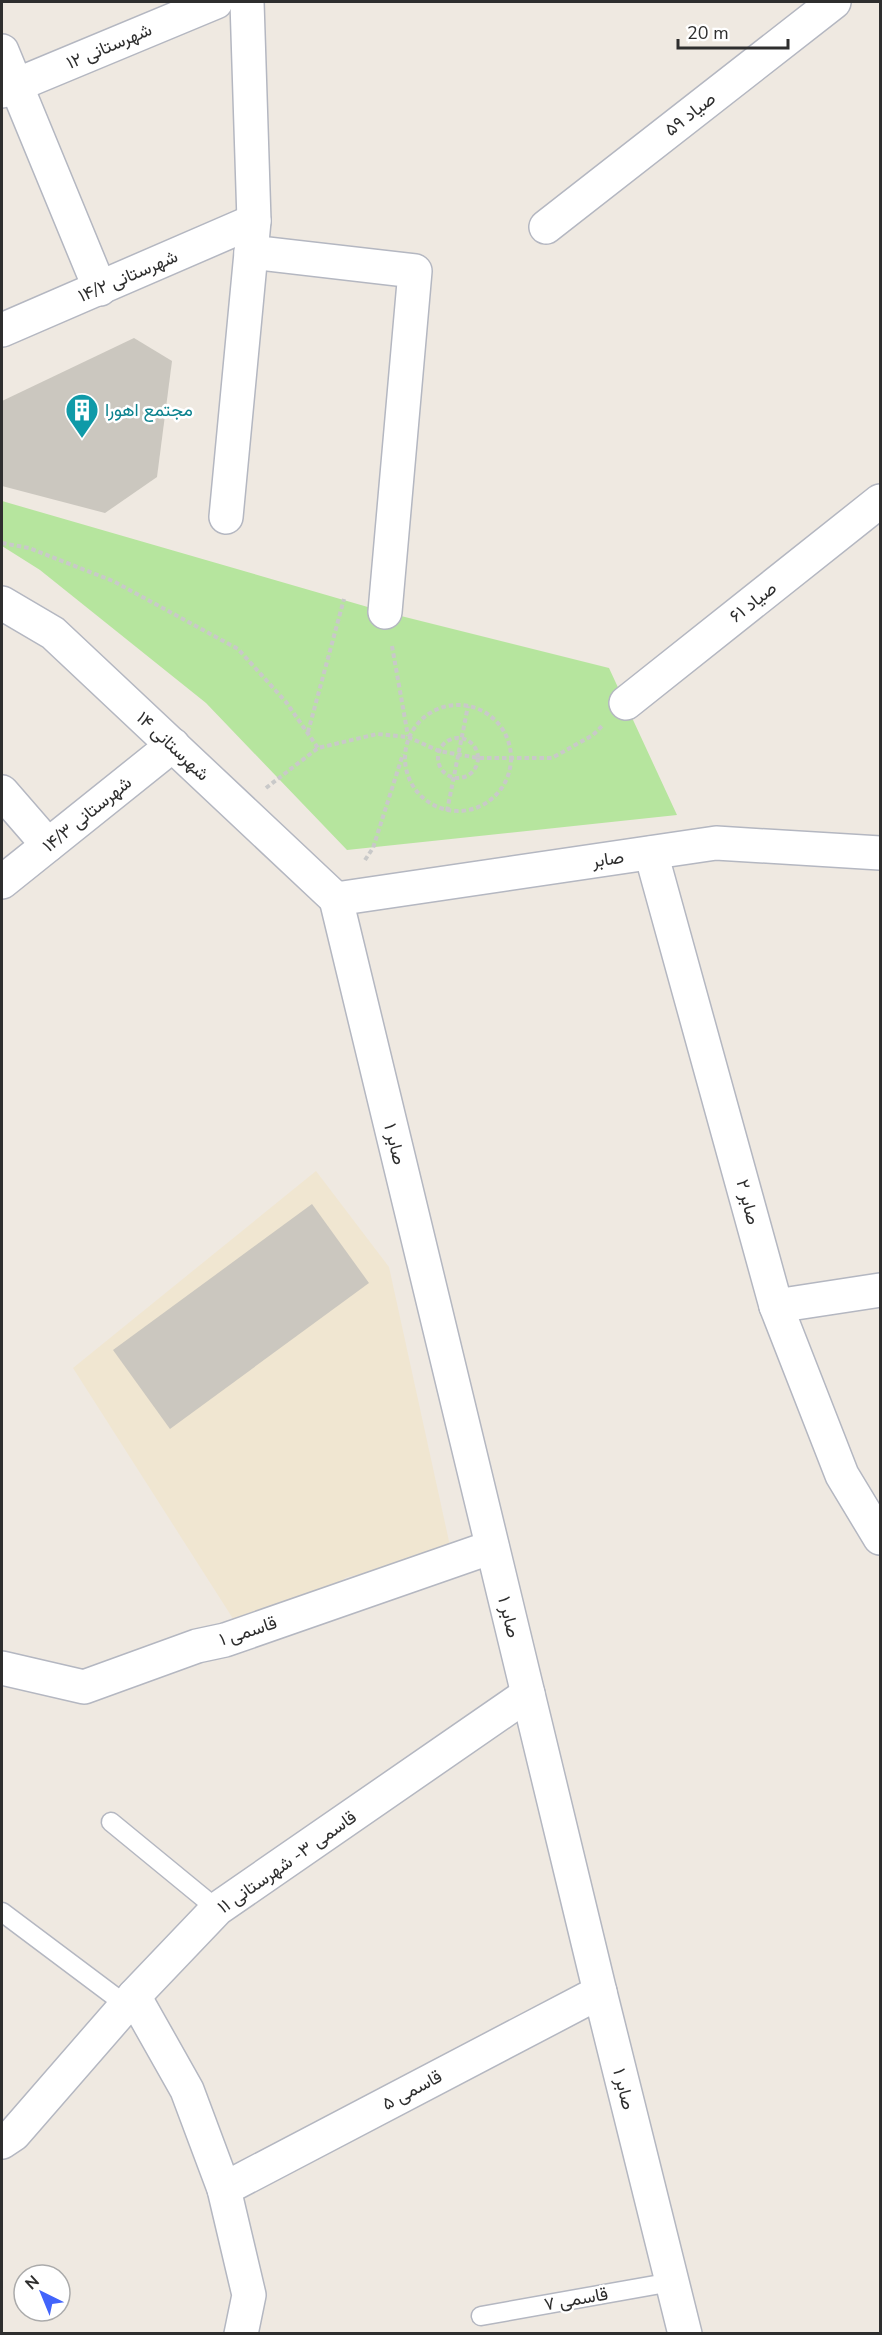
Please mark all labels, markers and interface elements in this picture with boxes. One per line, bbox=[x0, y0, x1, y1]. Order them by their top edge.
scale bar bbox=[678, 12, 788, 50]
street label: شهرستانی ۱۲ bbox=[63, 17, 155, 75]
text: 20 m bbox=[687, 21, 729, 45]
street label: صیاد ۵۹ bbox=[659, 86, 721, 142]
street label: شهرستانی ۱۴/۲ bbox=[75, 244, 181, 308]
building icon: مجتمع اهورا bbox=[64, 392, 100, 439]
place label: مجتمع اهورا bbox=[105, 398, 193, 422]
street label: صیاد ۶۱ bbox=[725, 576, 781, 628]
street label: شهرستانی ۱۴ bbox=[131, 706, 215, 786]
street label: شهرستانی ۱۴/۳ bbox=[37, 771, 137, 857]
street label: صابر bbox=[589, 845, 626, 873]
street label: صابر ۱ bbox=[378, 1121, 412, 1167]
street label: صابر ۲ bbox=[730, 1177, 766, 1227]
street label: صابر ۱ bbox=[492, 1594, 526, 1640]
street label: قاسمی ۱ bbox=[216, 1610, 280, 1652]
street label: قاسمی ۳- شهرستانی ۱۱ bbox=[213, 1805, 361, 1919]
street label: قاسمی ۵ bbox=[378, 2064, 446, 2116]
street label: صابر ۱ bbox=[607, 2066, 641, 2112]
north arrow bbox=[12, 2263, 72, 2323]
text: N bbox=[21, 2271, 44, 2295]
street label: قاسمی ۷ bbox=[542, 2282, 610, 2316]

